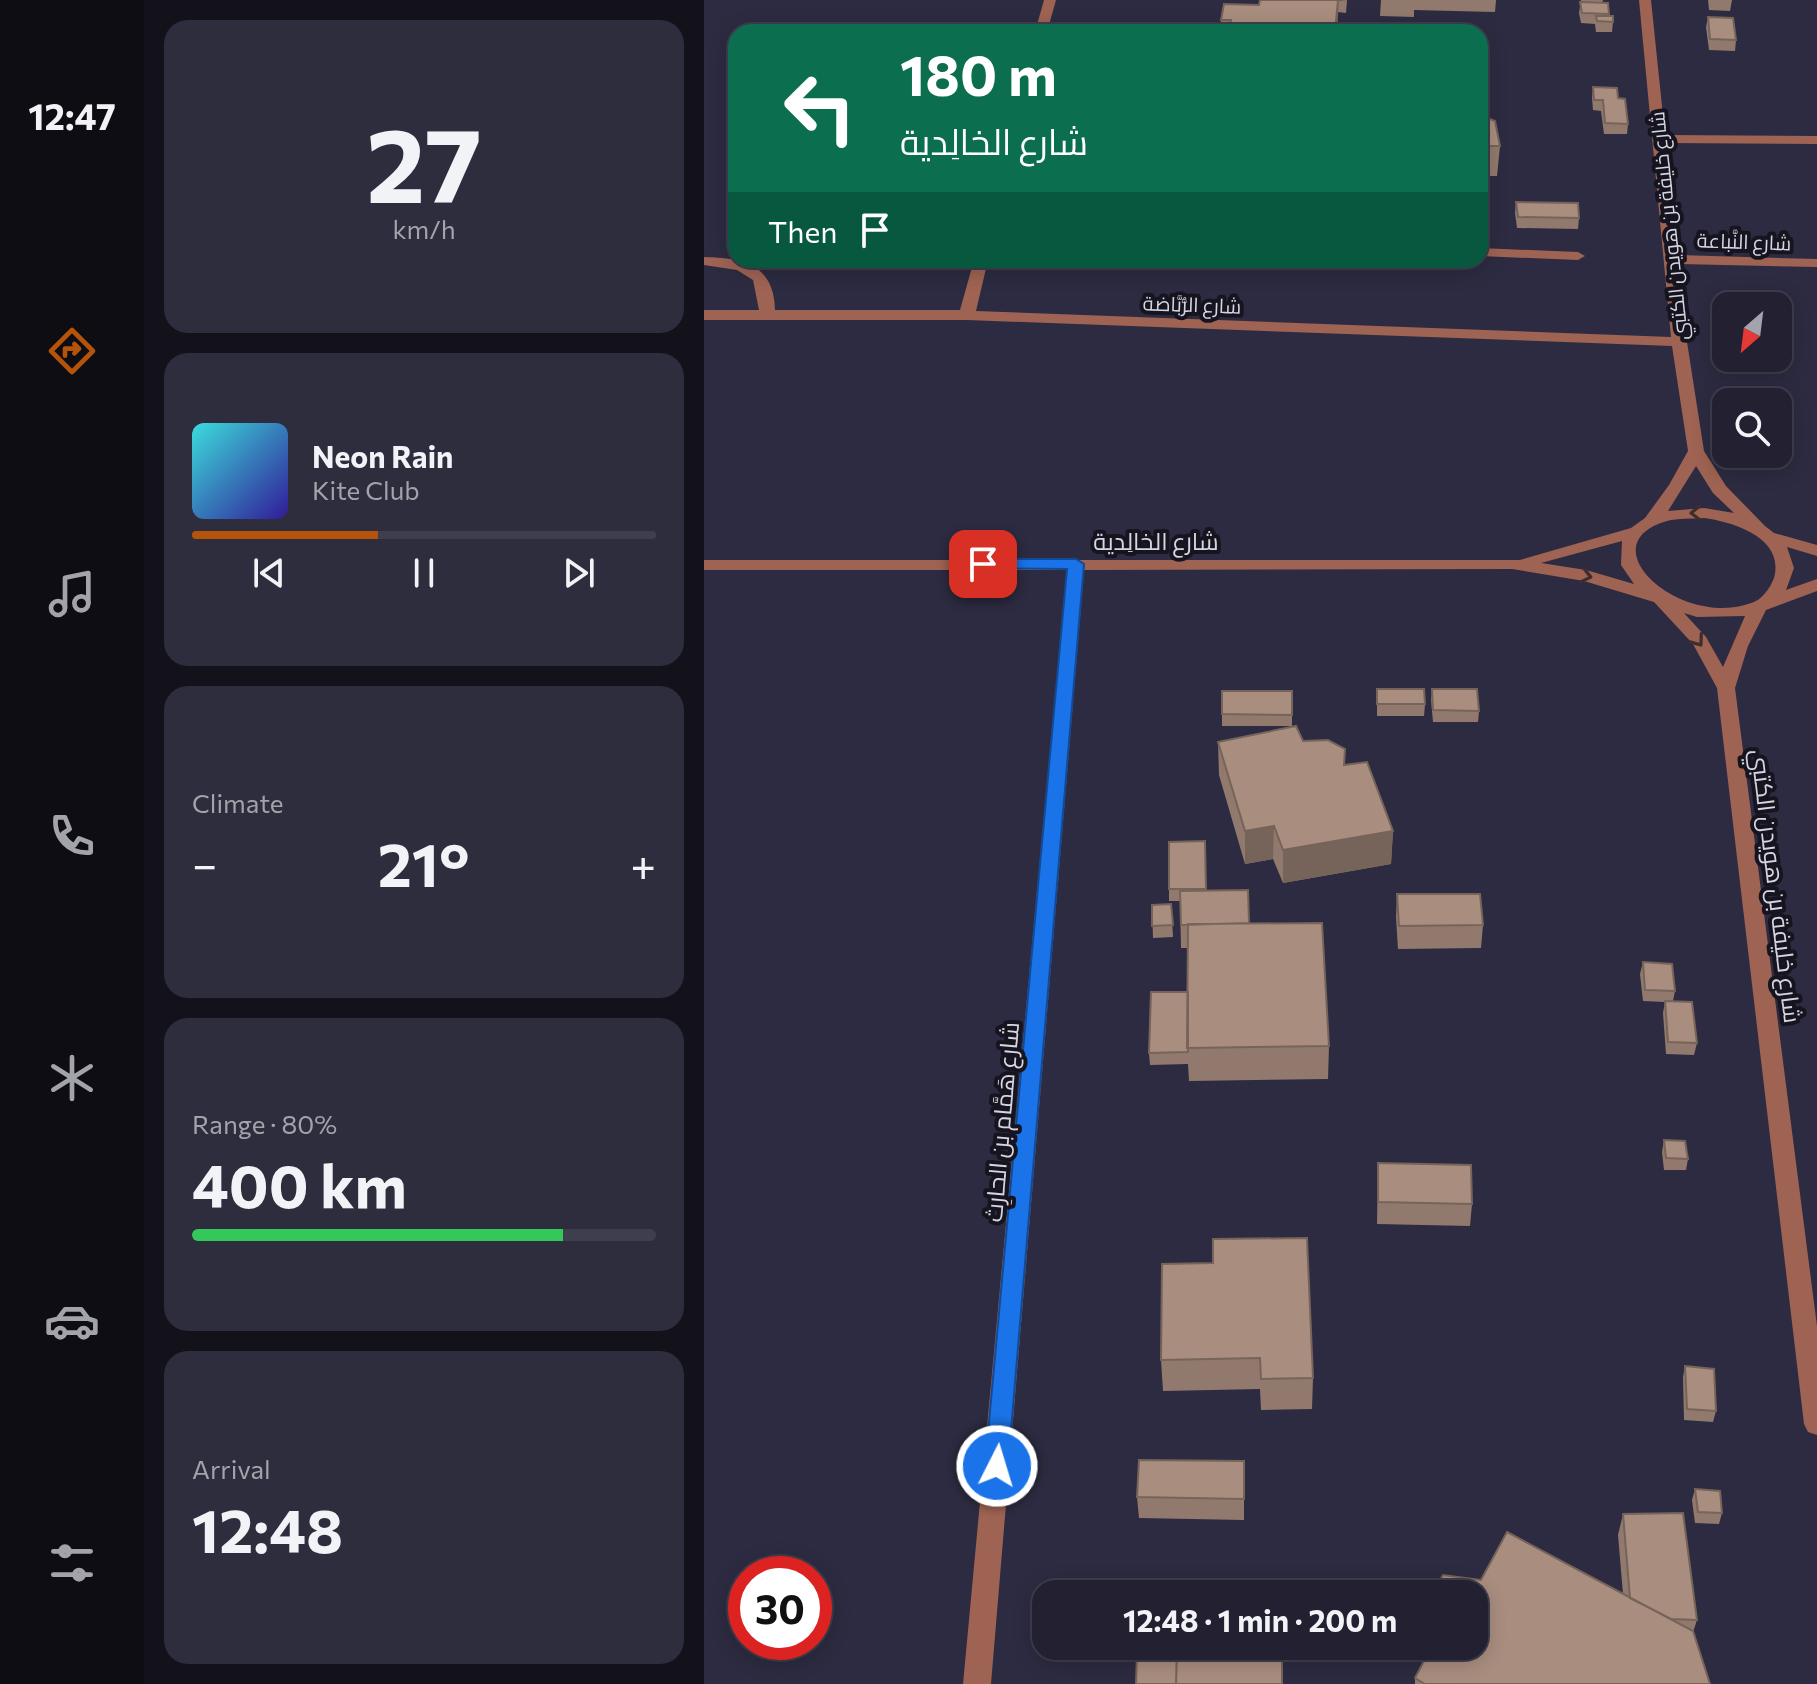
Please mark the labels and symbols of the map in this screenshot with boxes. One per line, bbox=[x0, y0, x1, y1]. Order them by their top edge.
street label: شارع خليفة بن هويدن الكتبي bbox=[1644, 110, 1697, 342]
street label: شارع النَّباعة bbox=[1696, 227, 1792, 258]
street label: شارع الرُّبَّاضة bbox=[1142, 290, 1242, 321]
north arrow bbox=[1712, 292, 1792, 372]
one-way arrow bbox=[1689, 504, 1702, 522]
street label: شارع الخالِدية bbox=[1093, 526, 1219, 558]
pin bbox=[949, 530, 1017, 598]
one-way arrow bbox=[1579, 567, 1592, 584]
one-way arrow bbox=[1689, 632, 1703, 646]
street label: شارع خليفة بن هويدن الكتبي bbox=[1740, 747, 1808, 1025]
street label: شارع هَمَّام بن الحارِث bbox=[978, 1021, 1027, 1224]
position arrow bbox=[955, 1424, 1039, 1508]
speed limit sign: 30 bbox=[728, 1556, 832, 1660]

